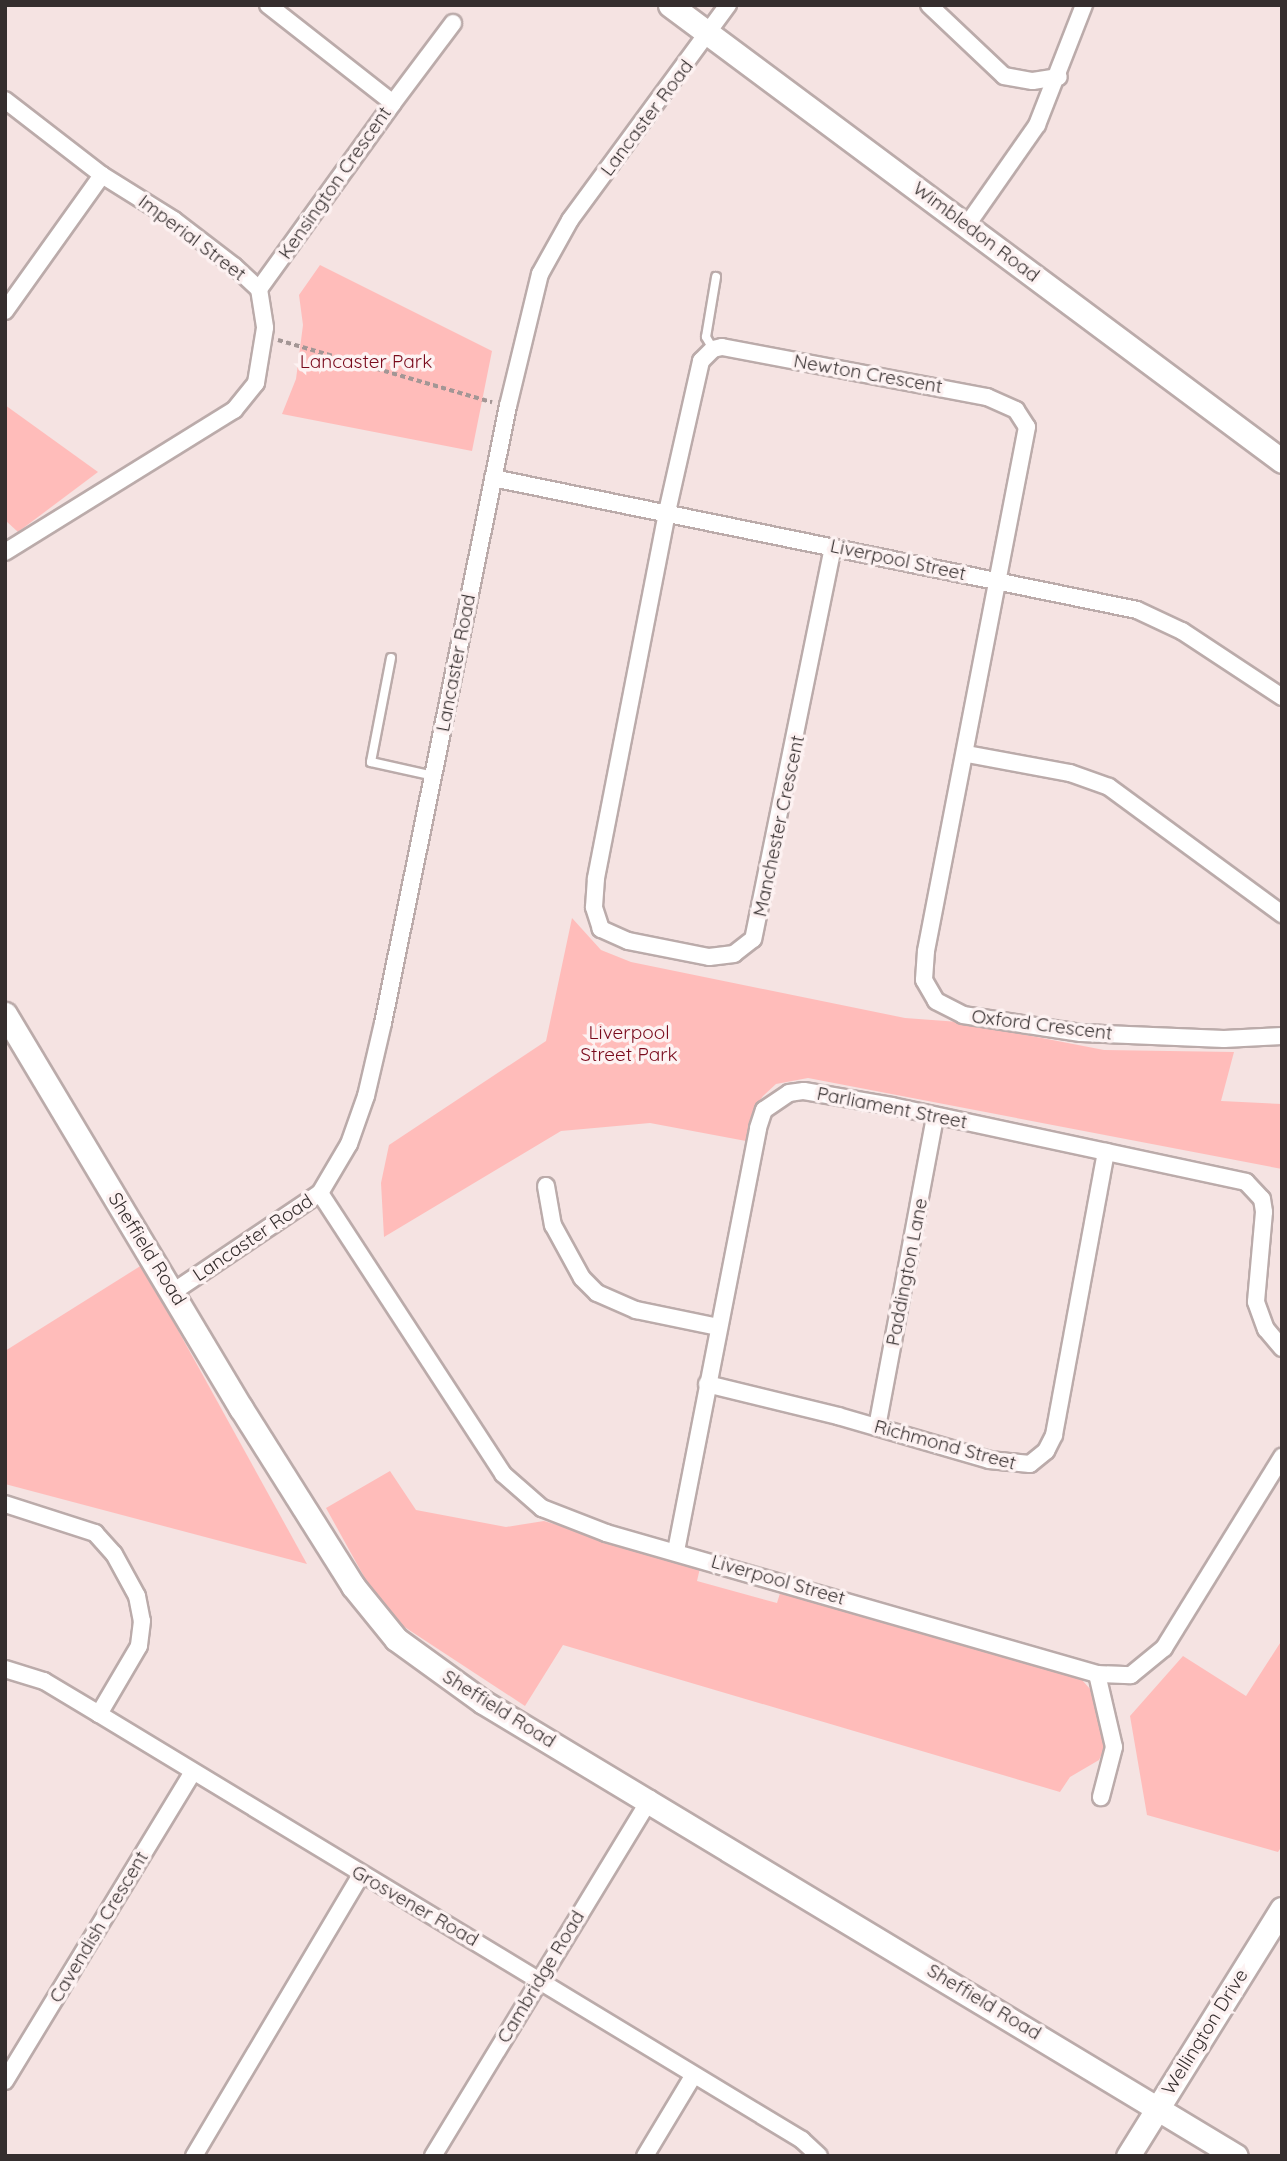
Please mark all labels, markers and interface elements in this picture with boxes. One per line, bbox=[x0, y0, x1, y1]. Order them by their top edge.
street label: Lancaster Road bbox=[596, 55, 698, 181]
street label: Kensington Crescent bbox=[274, 102, 396, 264]
street label: Wimbledon Road bbox=[908, 177, 1044, 287]
street label: Imperial Street bbox=[134, 190, 250, 286]
street label: Newton Crescent bbox=[792, 350, 944, 398]
park label: Lancaster Park bbox=[300, 351, 432, 373]
street label: Liverpool Street bbox=[828, 534, 968, 586]
street label: Lancaster Road bbox=[431, 592, 481, 734]
street label: Manchester Crescent bbox=[749, 733, 809, 919]
street label: Oxford Crescent bbox=[970, 1005, 1114, 1045]
park label: Liverpool Street Park bbox=[580, 1022, 678, 1066]
street label: Parliament Street bbox=[815, 1082, 969, 1134]
street label: Sheffield Road bbox=[103, 1188, 191, 1310]
street label: Lancaster Road bbox=[189, 1190, 317, 1286]
street label: Paddington Lane bbox=[881, 1196, 933, 1348]
street label: Richmond Street bbox=[872, 1415, 1018, 1475]
street label: Liverpool Street bbox=[708, 1550, 848, 1610]
street label: Sheffield Road bbox=[438, 1665, 560, 1753]
street label: Cavendish Crescent bbox=[45, 1847, 153, 2007]
street label: Grosvener Road bbox=[348, 1860, 482, 1952]
street label: Cambridge Road bbox=[493, 1907, 589, 2047]
street label: Sheffield Road bbox=[923, 1959, 1045, 2045]
street label: Wellington Drive bbox=[1157, 1965, 1253, 2099]

